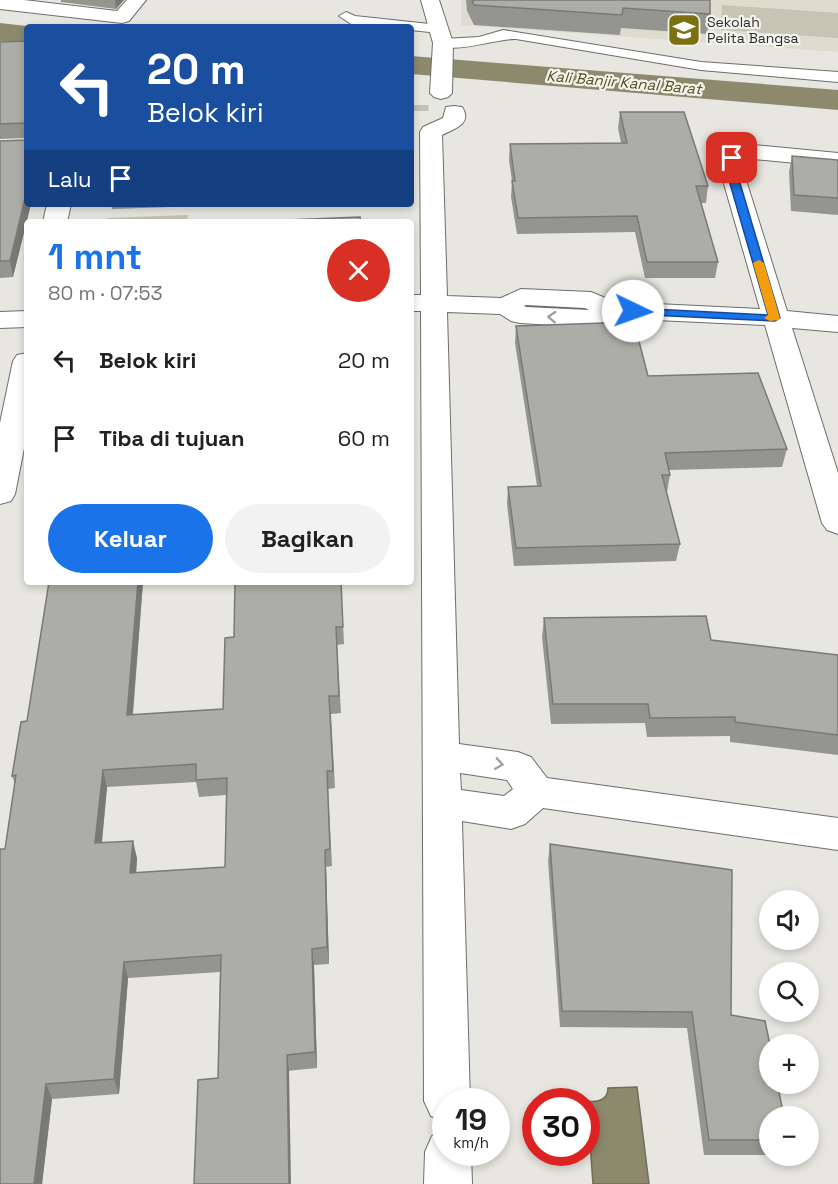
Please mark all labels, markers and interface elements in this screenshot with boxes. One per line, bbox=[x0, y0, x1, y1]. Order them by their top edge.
school or university icon: Sekolah Pelita Bangsa bbox=[666, 12, 702, 48]
place label: Sekolah Pelita Bangsa bbox=[707, 13, 799, 47]
text: 20 m bbox=[147, 43, 246, 96]
icon: left bbox=[48, 48, 126, 126]
water label: Kali Banjir Kanal Barat bbox=[546, 66, 704, 98]
text: Belok kiri bbox=[147, 95, 264, 130]
pin bbox=[706, 132, 757, 183]
icon: arrive bbox=[715, 141, 748, 174]
icon: arrive bbox=[104, 162, 137, 195]
text: Lalu bbox=[48, 165, 92, 193]
text: 1 mnt bbox=[48, 234, 142, 280]
button: close bbox=[327, 239, 390, 302]
position arrow bbox=[601, 279, 665, 343]
text: 80 m · 07:53 bbox=[48, 280, 163, 306]
one-way arrow bbox=[548, 310, 557, 323]
icon: left bbox=[48, 344, 81, 377]
text: Belok kiri bbox=[99, 346, 196, 374]
text: 20 m bbox=[338, 346, 390, 374]
icon: arrive bbox=[48, 422, 81, 455]
text: Tiba di tujuan bbox=[99, 424, 245, 452]
text: 60 m bbox=[338, 424, 390, 452]
button: Keluar bbox=[48, 504, 213, 573]
button: Bagikan bbox=[225, 504, 390, 573]
one-way arrow bbox=[495, 758, 504, 770]
map controls bbox=[759, 890, 819, 1166]
button: sound bbox=[759, 890, 819, 950]
button: search bbox=[759, 962, 819, 1022]
button: + bbox=[759, 1034, 819, 1094]
speed limit sign: 30 bbox=[522, 1088, 600, 1166]
text: 19 bbox=[455, 1100, 487, 1139]
button: − bbox=[759, 1106, 819, 1166]
text: km/h bbox=[453, 1133, 489, 1152]

